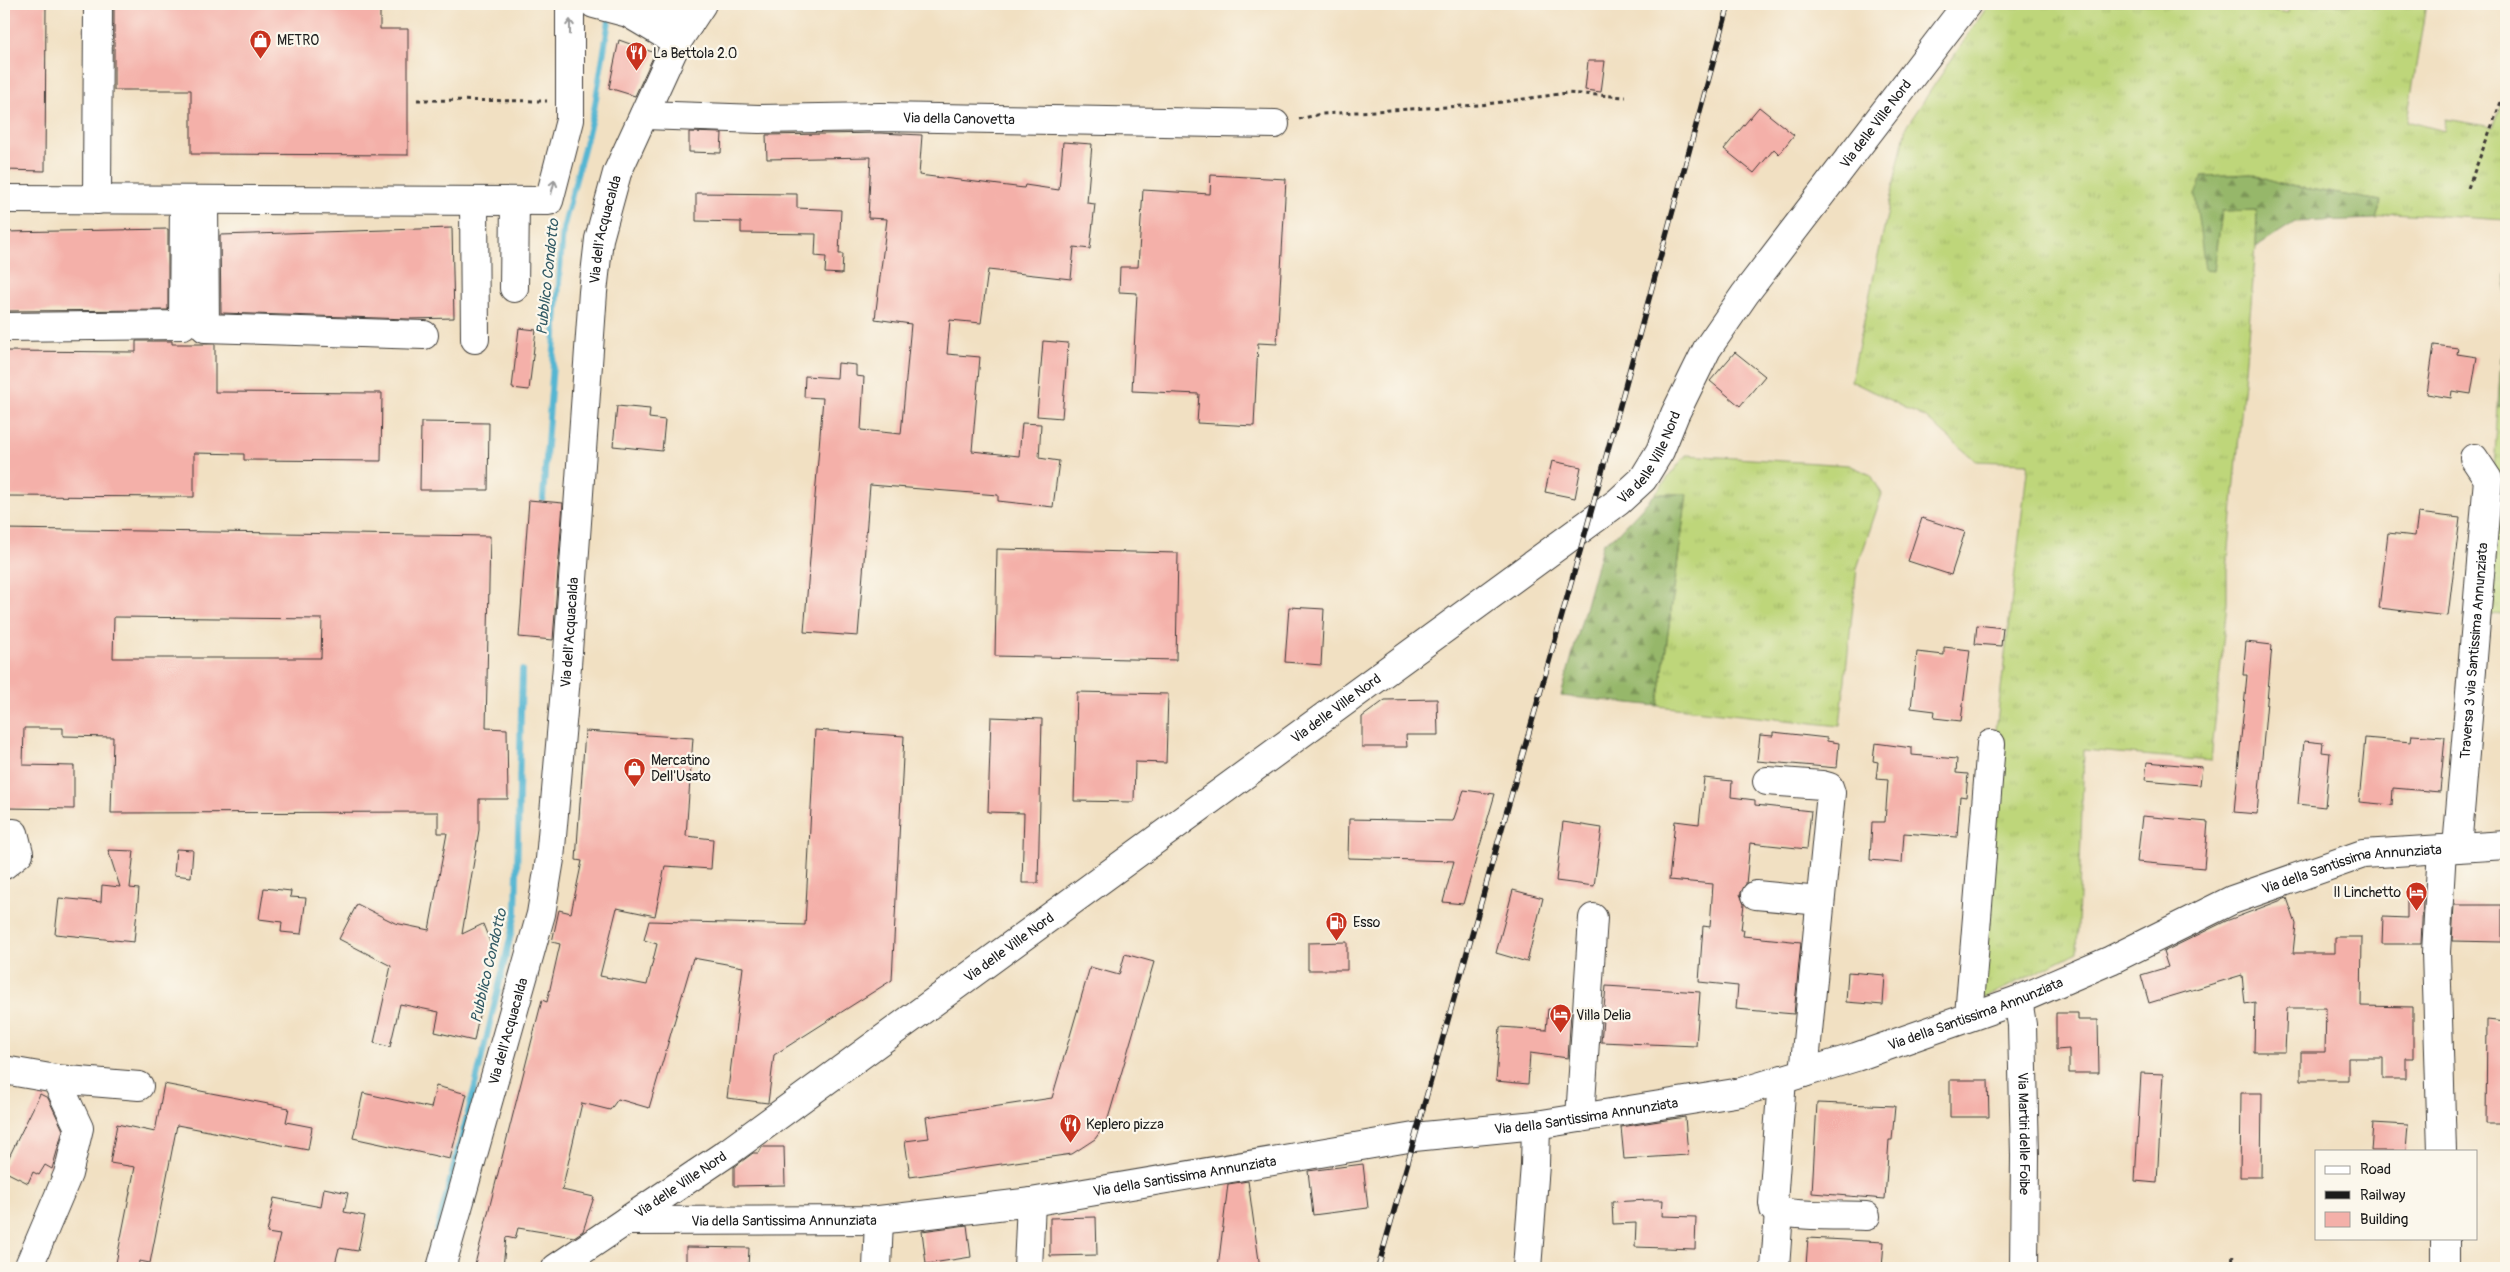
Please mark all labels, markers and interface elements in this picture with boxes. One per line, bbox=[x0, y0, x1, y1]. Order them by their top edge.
one-way arrow bbox=[565, 19, 575, 35]
shop icon: METRO bbox=[249, 28, 273, 59]
place label: METRO bbox=[277, 32, 319, 49]
restaurant icon: La Bettola 2.0 bbox=[625, 41, 649, 72]
place label: La Bettola 2.0 bbox=[653, 45, 737, 62]
street label: Via delle Ville Nord bbox=[1836, 76, 1915, 171]
street label: Via della Canovetta bbox=[903, 109, 1015, 128]
street label: Via dell'Acquacalda bbox=[586, 173, 624, 285]
one-way arrow bbox=[548, 179, 558, 195]
water label: Pubblico Condotto bbox=[532, 217, 564, 336]
street label: Via delle Ville Nord bbox=[1614, 409, 1684, 507]
street label: Traversa 3 via Santissima Annunziata bbox=[2456, 542, 2491, 760]
street label: Via dell'Acquacalda bbox=[557, 577, 582, 688]
street label: Via delle Ville Nord bbox=[1287, 670, 1384, 747]
place label: Mercatino Dell'Usato bbox=[651, 752, 711, 785]
shop icon: Mercatino Dell'Usato bbox=[623, 756, 647, 787]
street label: Via della Santissima Annunziata bbox=[2260, 841, 2442, 897]
hotel icon: Il Linchetto bbox=[2405, 880, 2429, 911]
place label: Il Linchetto bbox=[2333, 884, 2401, 901]
water label: Pubblico Condotto bbox=[467, 906, 512, 1025]
street label: Via delle Ville Nord bbox=[960, 909, 1057, 986]
fuel station icon: Esso bbox=[1325, 910, 1349, 941]
place label: Esso bbox=[1353, 914, 1381, 931]
street label: Via della Santissima Annunziata bbox=[1885, 973, 2066, 1054]
street label: Via dell'Acquacalda bbox=[485, 976, 531, 1087]
hotel icon: Villa Delia bbox=[1548, 1003, 1572, 1034]
place label: Villa Delia bbox=[1576, 1007, 1631, 1024]
street label: Via Martiri delle Foibe bbox=[2015, 1072, 2034, 1195]
street label: Via della Santissima Annunziata bbox=[1493, 1094, 1679, 1138]
restaurant icon: Keplero pizza bbox=[1058, 1112, 1082, 1143]
place label: Keplero pizza bbox=[1086, 1116, 1164, 1133]
street label: Via delle Ville Nord bbox=[631, 1147, 730, 1221]
legend bbox=[2315, 1150, 2478, 1240]
street label: Via della Santissima Annunziata bbox=[1092, 1152, 1278, 1200]
text: Road bbox=[2360, 1160, 2391, 1179]
text: Railway bbox=[2360, 1186, 2406, 1205]
text: Building bbox=[2360, 1210, 2408, 1229]
street label: Via della Santissima Annunziata bbox=[691, 1212, 877, 1229]

